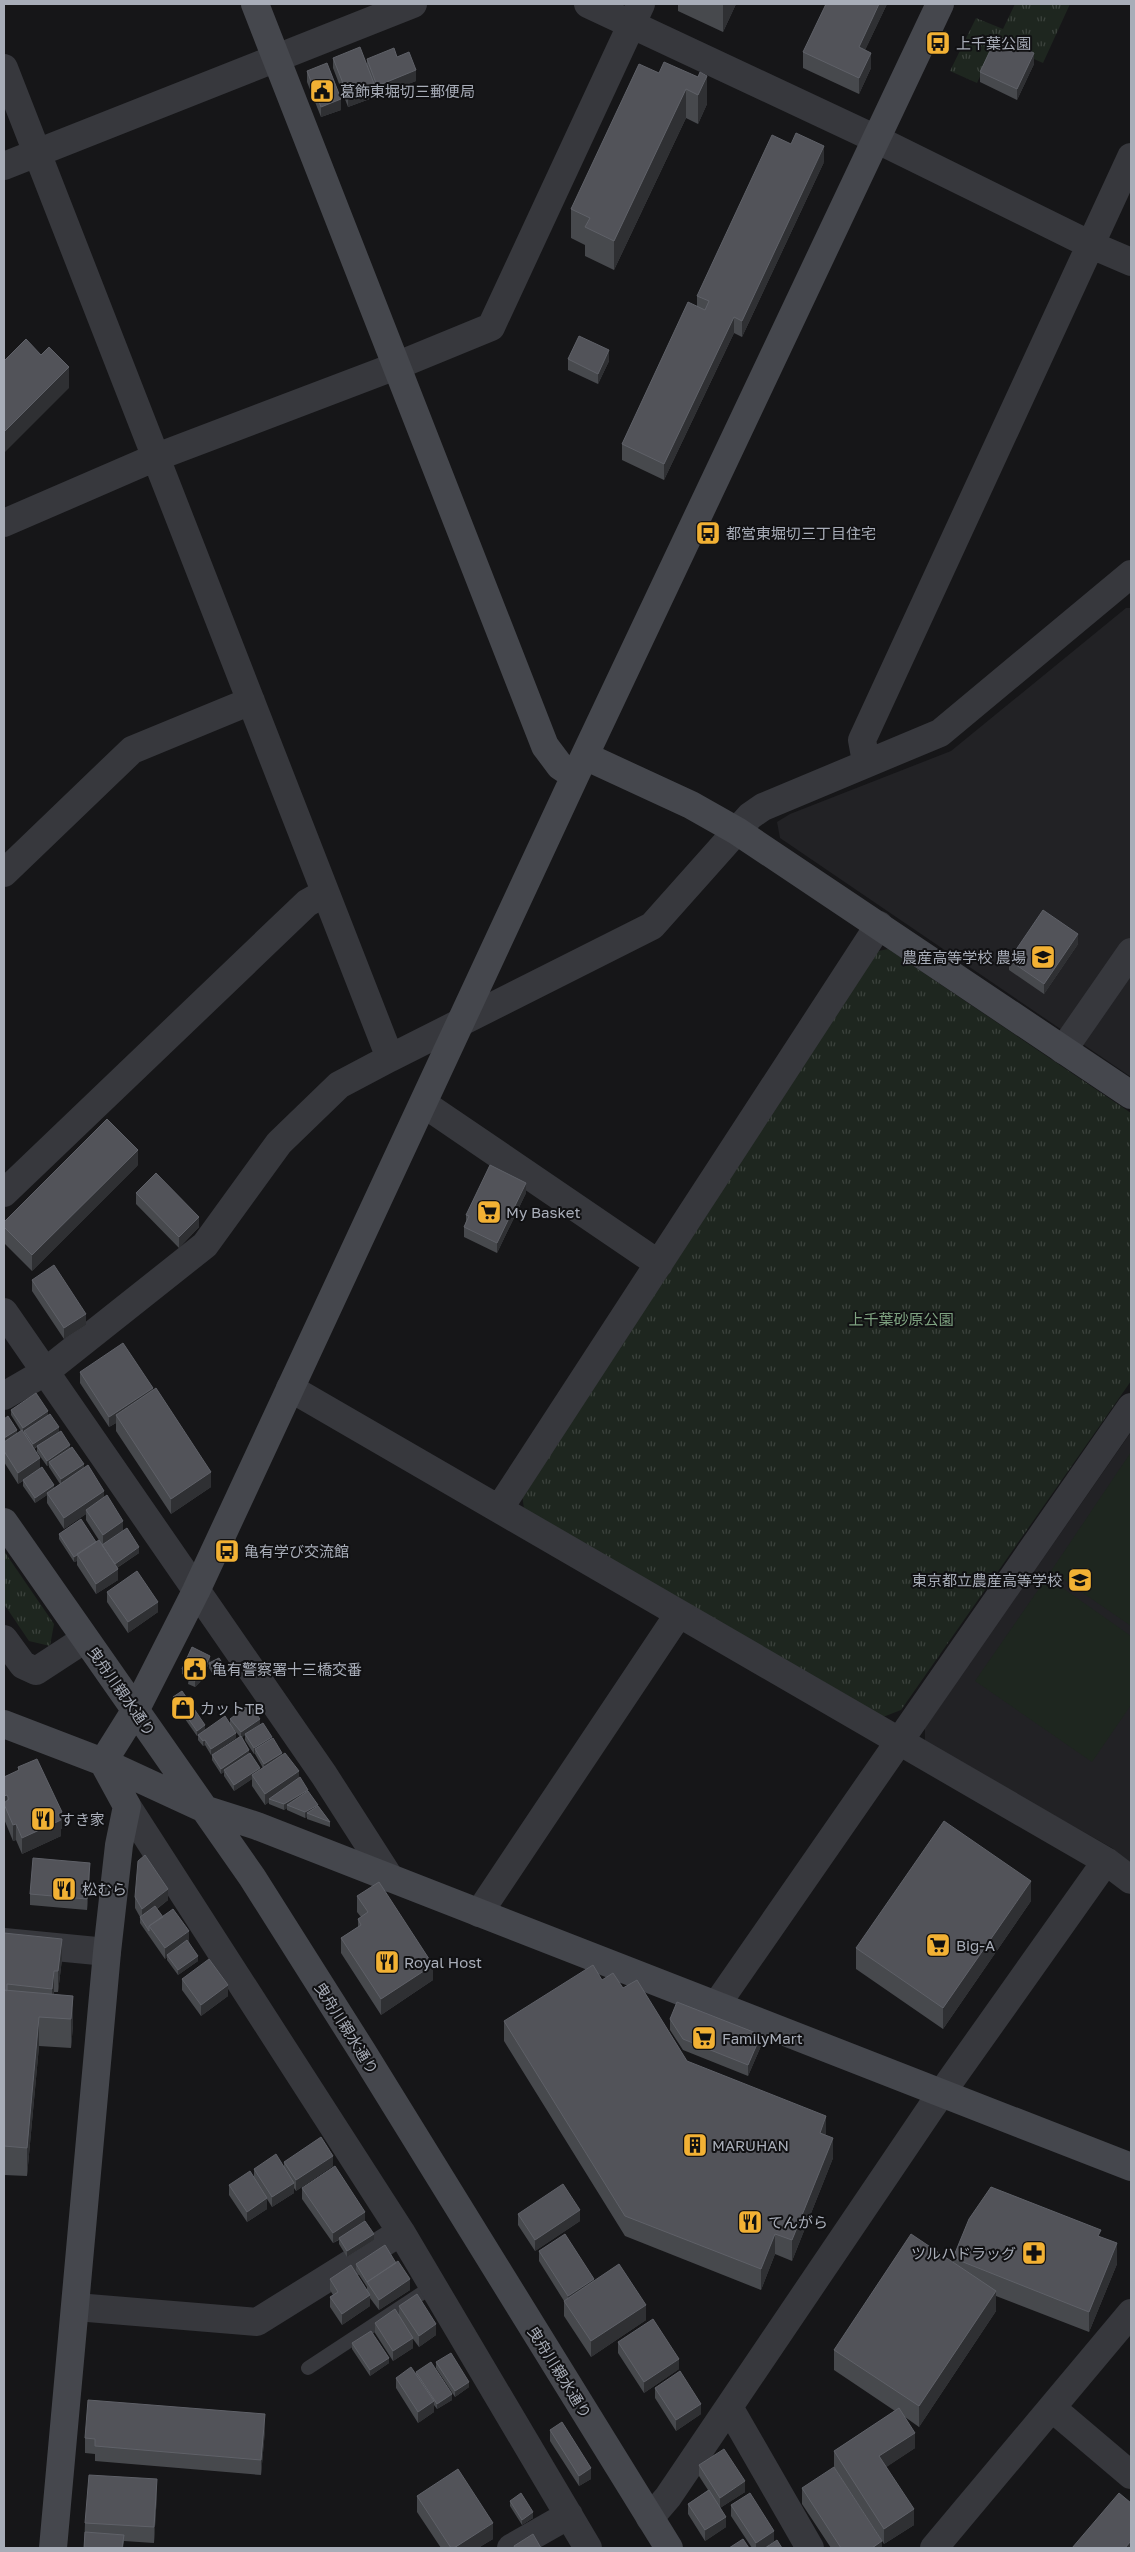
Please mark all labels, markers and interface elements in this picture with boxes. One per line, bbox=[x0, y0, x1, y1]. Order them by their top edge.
bus stop icon: 上千葉公園 bbox=[925, 30, 951, 56]
place label: 上千葉公園 bbox=[956, 34, 1031, 52]
public building icon: 葛飾東堀切三郵便局 bbox=[309, 78, 335, 104]
place label: 葛飾東堀切三郵便局 bbox=[340, 82, 475, 100]
bus stop icon: 都営東堀切三丁目住宅 bbox=[695, 520, 721, 546]
place label: 都営東堀切三丁目住宅 bbox=[726, 524, 876, 542]
school or university icon: 農産高等学校 農場 bbox=[1030, 944, 1056, 970]
place label: 農産高等学校 農場 bbox=[902, 948, 1026, 966]
supermarket icon: My Basket bbox=[476, 1199, 502, 1225]
place label: My Basket bbox=[506, 1203, 580, 1221]
park label: 上千葉砂原公園 bbox=[848, 1310, 954, 1328]
bus stop icon: 亀有学び交流館 bbox=[214, 1538, 240, 1564]
place label: 亀有学び交流館 bbox=[244, 1542, 349, 1560]
school or university icon: 東京都立農産高等学校 bbox=[1067, 1567, 1093, 1593]
place label: 東京都立農産高等学校 bbox=[912, 1571, 1062, 1589]
street label: 曳舟川親水通り bbox=[85, 1643, 159, 1739]
public building icon: 亀有警察署十三橋交番 bbox=[182, 1656, 208, 1682]
place label: 亀有警察署十三橋交番 bbox=[212, 1660, 362, 1678]
shop icon: カットTB bbox=[170, 1695, 196, 1721]
place label: カットTB bbox=[200, 1699, 264, 1717]
restaurant icon: すき家 bbox=[30, 1806, 56, 1832]
place label: すき家 bbox=[60, 1810, 105, 1828]
restaurant icon: 松むら bbox=[51, 1876, 77, 1902]
place label: 松むら bbox=[82, 1880, 127, 1898]
supermarket icon: Big-A bbox=[925, 1932, 951, 1958]
place label: Big-A bbox=[956, 1936, 995, 1954]
restaurant icon: Royal Host bbox=[374, 1949, 400, 1975]
place label: Royal Host bbox=[404, 1953, 482, 1971]
street label: 曳舟川親水通り bbox=[312, 1979, 382, 2077]
supermarket icon: FamilyMart bbox=[691, 2025, 717, 2051]
place label: FamilyMart bbox=[722, 2029, 803, 2047]
building icon: MARUHAN bbox=[682, 2132, 708, 2158]
place label: MARUHAN bbox=[712, 2136, 789, 2154]
restaurant icon: てんがら bbox=[737, 2209, 763, 2235]
place label: てんがら bbox=[768, 2213, 828, 2231]
pharmacy icon: ツルハドラッグ bbox=[1021, 2240, 1047, 2266]
place label: ツルハドラッグ bbox=[911, 2244, 1016, 2262]
street label: 曳舟川親水通り bbox=[525, 2323, 595, 2421]

